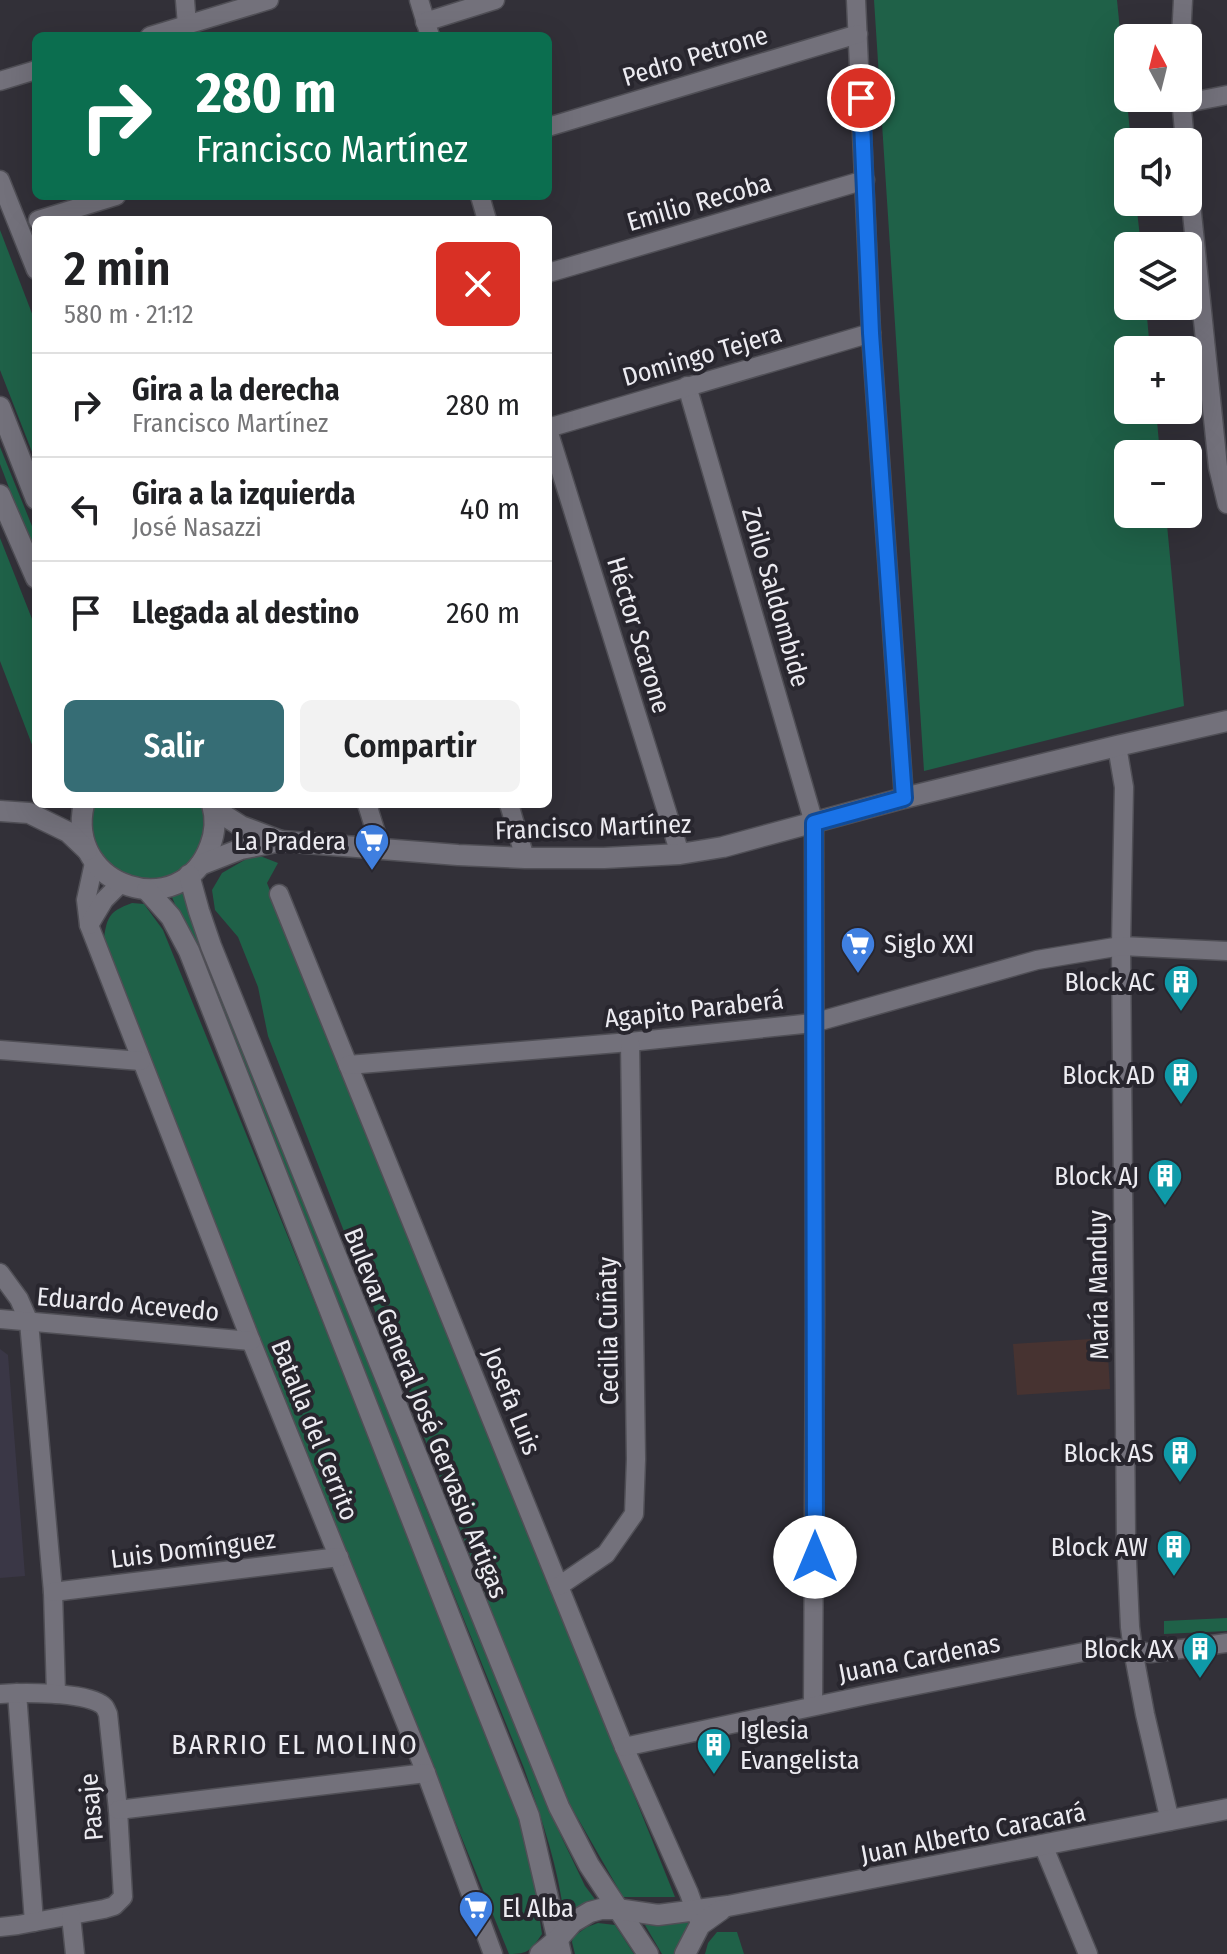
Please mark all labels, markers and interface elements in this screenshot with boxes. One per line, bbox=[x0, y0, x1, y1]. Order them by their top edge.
street label: Pedro Petrone bbox=[619, 20, 772, 93]
north arrow bbox=[1114, 24, 1202, 112]
map controls bbox=[1114, 24, 1202, 528]
text: 280 m bbox=[196, 60, 336, 127]
icon: right bbox=[64, 64, 168, 168]
pin bbox=[827, 64, 895, 132]
icon: arrive bbox=[839, 76, 883, 120]
text: Francisco Martínez bbox=[196, 128, 468, 172]
button: sound bbox=[1114, 128, 1202, 216]
street label: Emilio Recoba bbox=[623, 167, 775, 238]
button: layers bbox=[1114, 232, 1202, 320]
text: 2 min bbox=[64, 240, 171, 298]
button: close bbox=[436, 242, 520, 326]
text: 580 m · 21:12 bbox=[64, 299, 193, 330]
street label: Domingo Tejera bbox=[619, 318, 785, 393]
button: + bbox=[1114, 336, 1202, 424]
text: Gira a la derecha bbox=[132, 372, 340, 408]
icon: right bbox=[64, 383, 108, 427]
text: 280 m bbox=[446, 387, 520, 423]
text: Francisco Martínez bbox=[132, 408, 328, 439]
button: − bbox=[1114, 440, 1202, 528]
text: Gira a la izquierda bbox=[132, 476, 355, 512]
icon: left bbox=[64, 487, 108, 531]
text: 40 m bbox=[460, 491, 520, 527]
street label: Zoilo Saldombide bbox=[735, 504, 816, 690]
text: José Nasazzi bbox=[132, 512, 262, 543]
street label: Héctor Scarone bbox=[600, 553, 677, 717]
icon: arrive bbox=[64, 591, 108, 635]
text: Llegada al destino bbox=[132, 595, 359, 631]
text: 260 m bbox=[446, 595, 520, 631]
button: Salir bbox=[64, 700, 284, 792]
button: Compartir bbox=[300, 700, 520, 792]
street label: Francisco Martínez bbox=[494, 809, 692, 846]
supermarket icon: La Pradera bbox=[353, 822, 391, 872]
place label: La Pradera bbox=[234, 826, 346, 857]
supermarket icon: Siglo XXI bbox=[839, 925, 877, 975]
place label: Siglo XXI bbox=[884, 929, 974, 960]
building icon: Block AC bbox=[1162, 963, 1200, 1013]
place label: Block AC bbox=[1064, 967, 1155, 998]
street label: Agapito Paraberá bbox=[603, 985, 785, 1034]
building icon: Block AD bbox=[1162, 1056, 1200, 1106]
place label: Block AD bbox=[1062, 1060, 1155, 1091]
building icon: Block AJ bbox=[1146, 1157, 1184, 1207]
place label: Block AJ bbox=[1054, 1161, 1139, 1192]
street label: María Manduy bbox=[1082, 1209, 1115, 1360]
street label: Bulevar General José Gervasio Artigas bbox=[337, 1224, 514, 1603]
street label: Cecilia Cuñaty bbox=[592, 1256, 625, 1405]
street label: Eduardo Acevedo bbox=[35, 1281, 220, 1328]
street label: Batalla del Cerrito bbox=[264, 1335, 365, 1525]
street label: Josefa Luis bbox=[476, 1343, 547, 1460]
building icon: Block AS bbox=[1161, 1434, 1199, 1484]
place label: Block AS bbox=[1063, 1438, 1154, 1469]
position arrow bbox=[773, 1515, 857, 1599]
street label: Luis Domínguez bbox=[109, 1524, 277, 1575]
building icon: Block AW bbox=[1155, 1528, 1193, 1578]
place label: Block AW bbox=[1051, 1532, 1148, 1563]
street label: Juana Cardenas bbox=[836, 1628, 1003, 1689]
building icon: Block AX bbox=[1181, 1630, 1219, 1680]
place label: Block AX bbox=[1084, 1634, 1174, 1665]
place label: Iglesia Evangelista bbox=[740, 1715, 860, 1776]
building icon: Iglesia Evangelista bbox=[695, 1726, 733, 1776]
district label: BARRIO EL MOLINO bbox=[171, 1728, 419, 1761]
street label: Pasaje bbox=[73, 1772, 110, 1842]
street label: Juan Alberto Caracará bbox=[858, 1796, 1088, 1871]
supermarket icon: El Alba bbox=[457, 1889, 495, 1939]
place label: El Alba bbox=[502, 1893, 574, 1924]

